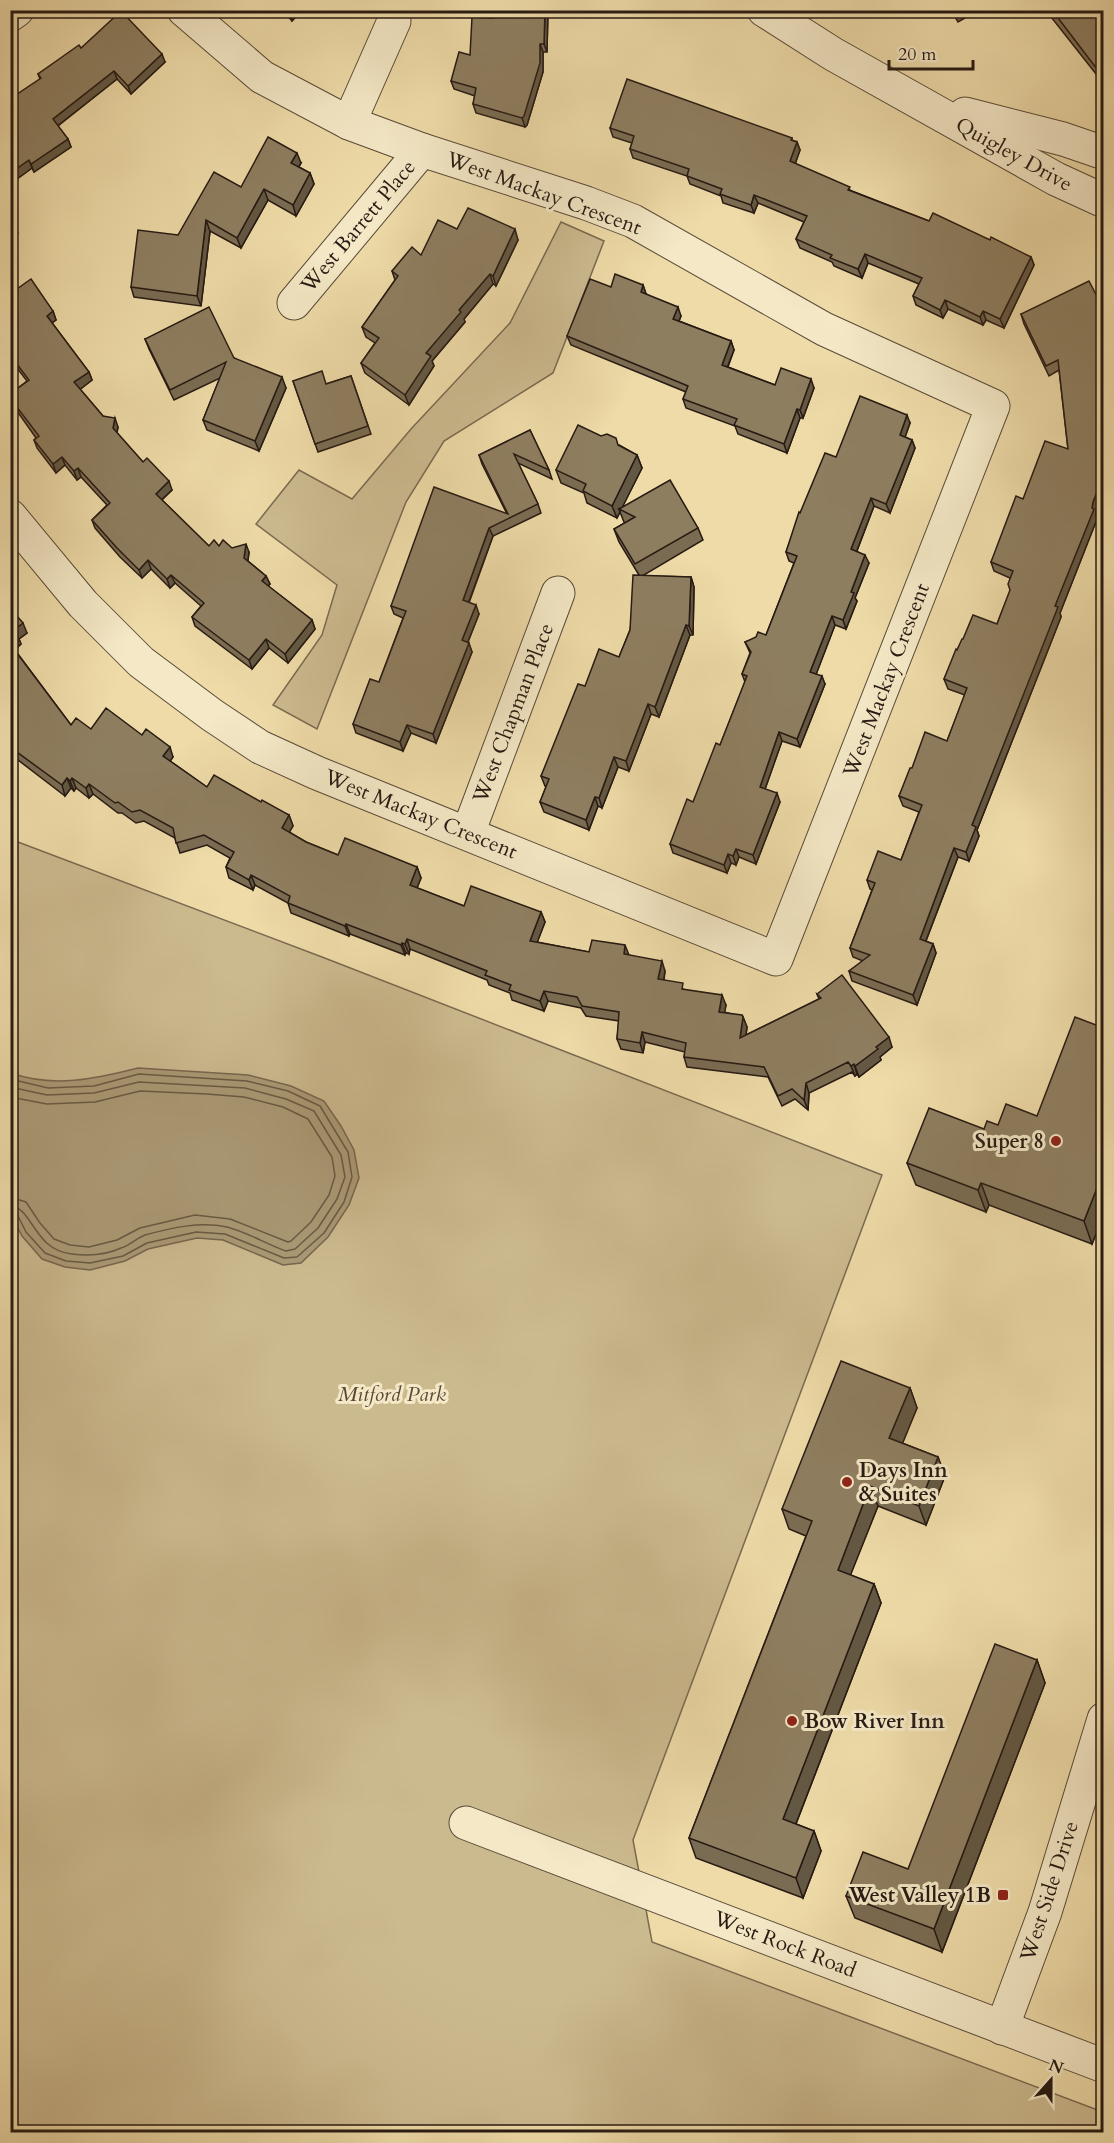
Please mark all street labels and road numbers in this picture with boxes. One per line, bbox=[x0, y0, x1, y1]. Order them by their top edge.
street label: Quigley Drive bbox=[950, 110, 1078, 199]
street label: West Mackay Crescent bbox=[441, 144, 646, 242]
street label: West Barrett Place bbox=[294, 154, 423, 300]
street label: West Mackay Crescent bbox=[836, 579, 937, 782]
street label: West Chapman Place bbox=[465, 619, 561, 808]
street label: West Mackay Crescent bbox=[319, 762, 522, 867]
street label: West Side Drive bbox=[1013, 1817, 1086, 1966]
street label: West Rock Road bbox=[708, 1904, 860, 1985]

